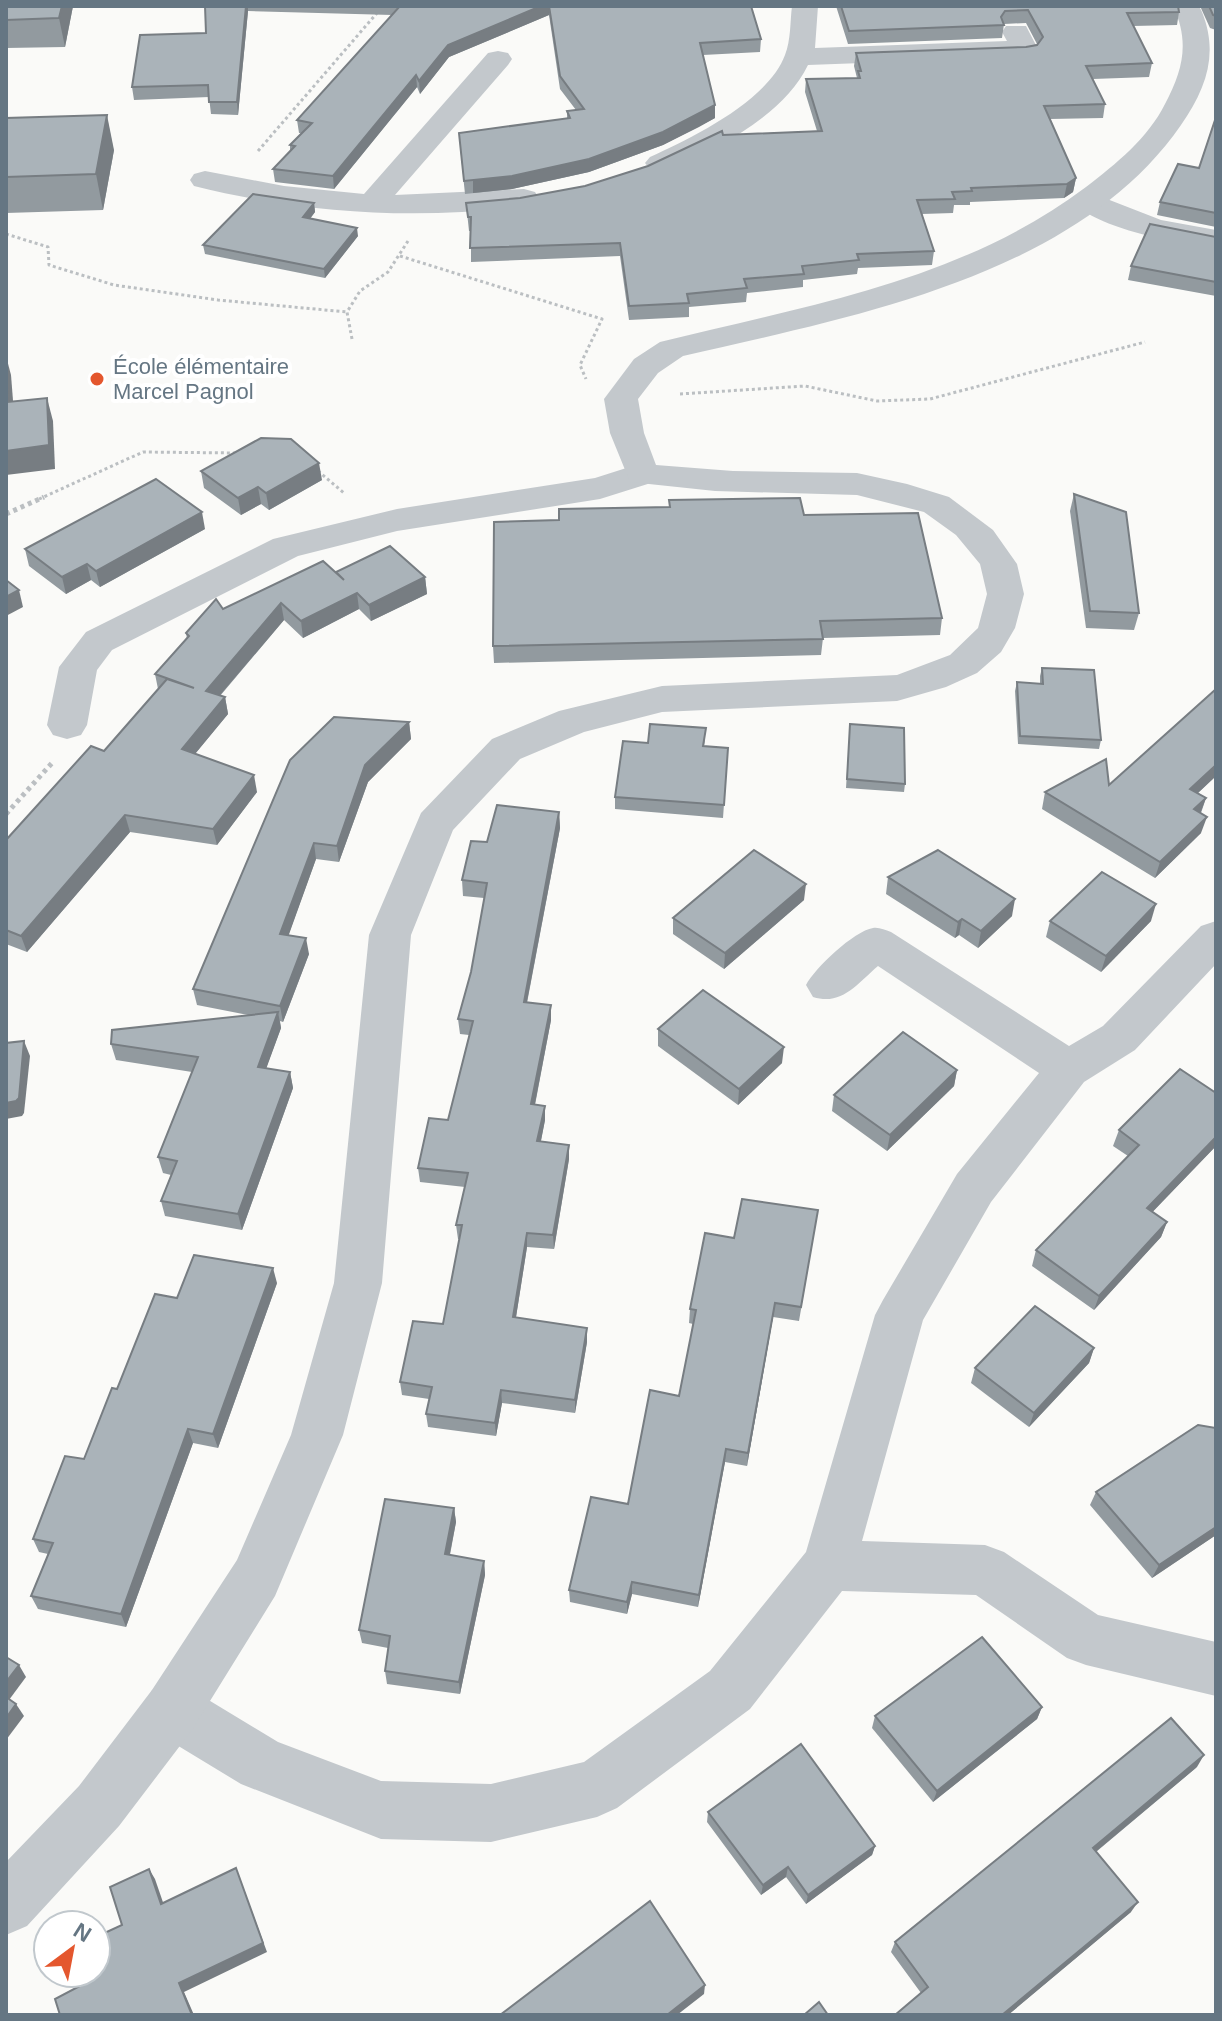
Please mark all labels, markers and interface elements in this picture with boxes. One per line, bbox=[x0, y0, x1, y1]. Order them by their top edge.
place label: École élémentaire Marcel Pagnol bbox=[113, 354, 289, 404]
marker: École élémentaire Marcel Pagnol bbox=[88, 370, 106, 388]
north arrow bbox=[32, 1909, 112, 1989]
text: N bbox=[69, 1918, 96, 1947]

